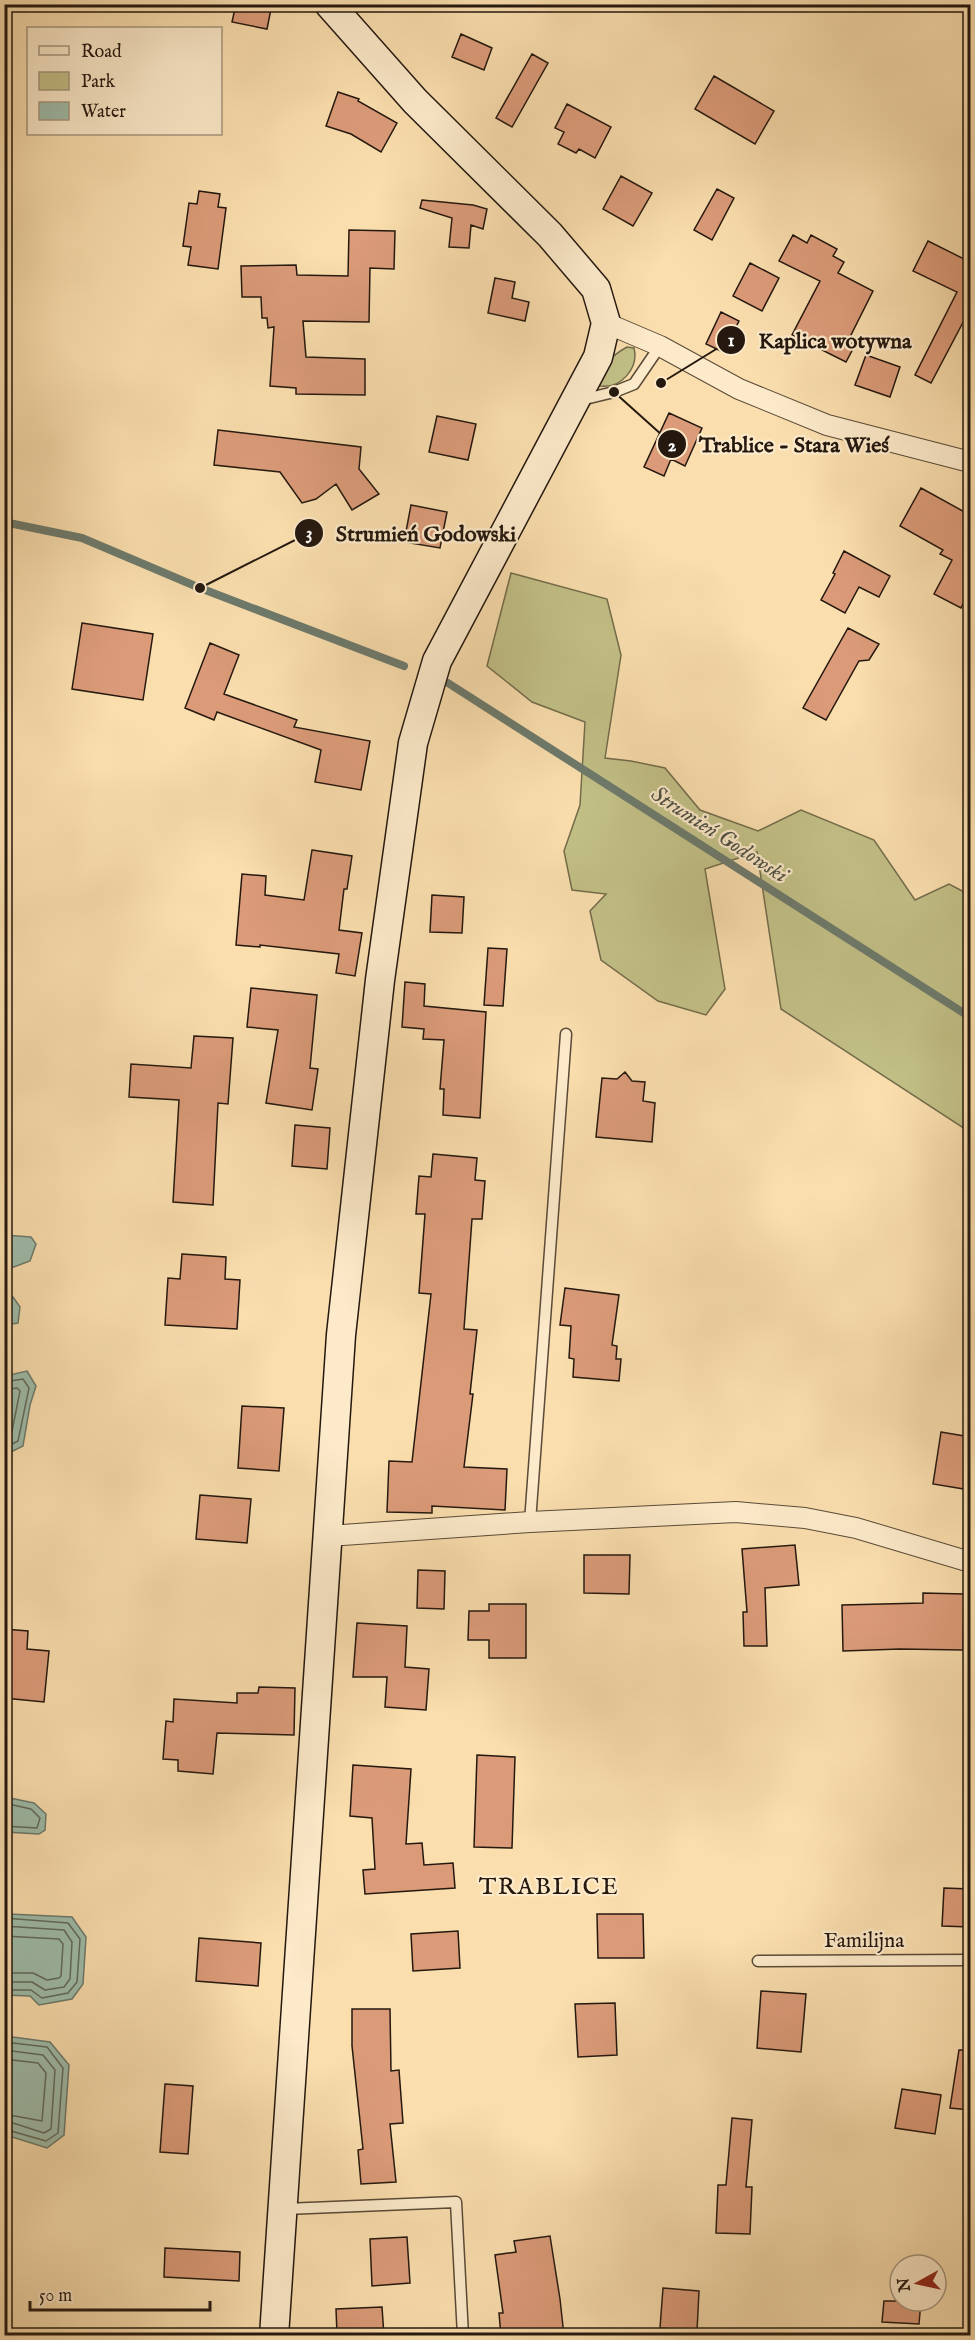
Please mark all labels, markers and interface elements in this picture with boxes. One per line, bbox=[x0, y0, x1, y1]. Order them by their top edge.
legend bbox=[27, 27, 222, 135]
text: Road bbox=[81, 41, 122, 64]
text: Park bbox=[81, 71, 116, 94]
text: Water bbox=[81, 101, 126, 124]
callout: Kaplica wotywna bbox=[716, 320, 923, 360]
text: Kaplica wotywna bbox=[758, 328, 912, 356]
text: 1 bbox=[728, 330, 735, 353]
callout: Trablice - Stara Wieś bbox=[657, 424, 901, 464]
text: Trablice - Stara Wieś bbox=[698, 432, 890, 460]
text: 2 bbox=[668, 435, 677, 458]
callout: Strumień Godowski bbox=[294, 513, 528, 553]
text: Strumień Godowski bbox=[336, 521, 516, 549]
text: 3 bbox=[306, 523, 312, 546]
water label: Strumień Godowski bbox=[645, 780, 794, 891]
district label: TRABLICE bbox=[479, 1872, 619, 1903]
street label: Familijna bbox=[824, 1928, 905, 1955]
north arrow bbox=[888, 2253, 948, 2313]
scale bar bbox=[30, 2274, 210, 2312]
text: N bbox=[894, 2276, 916, 2294]
text: 50 m bbox=[39, 2285, 72, 2308]

